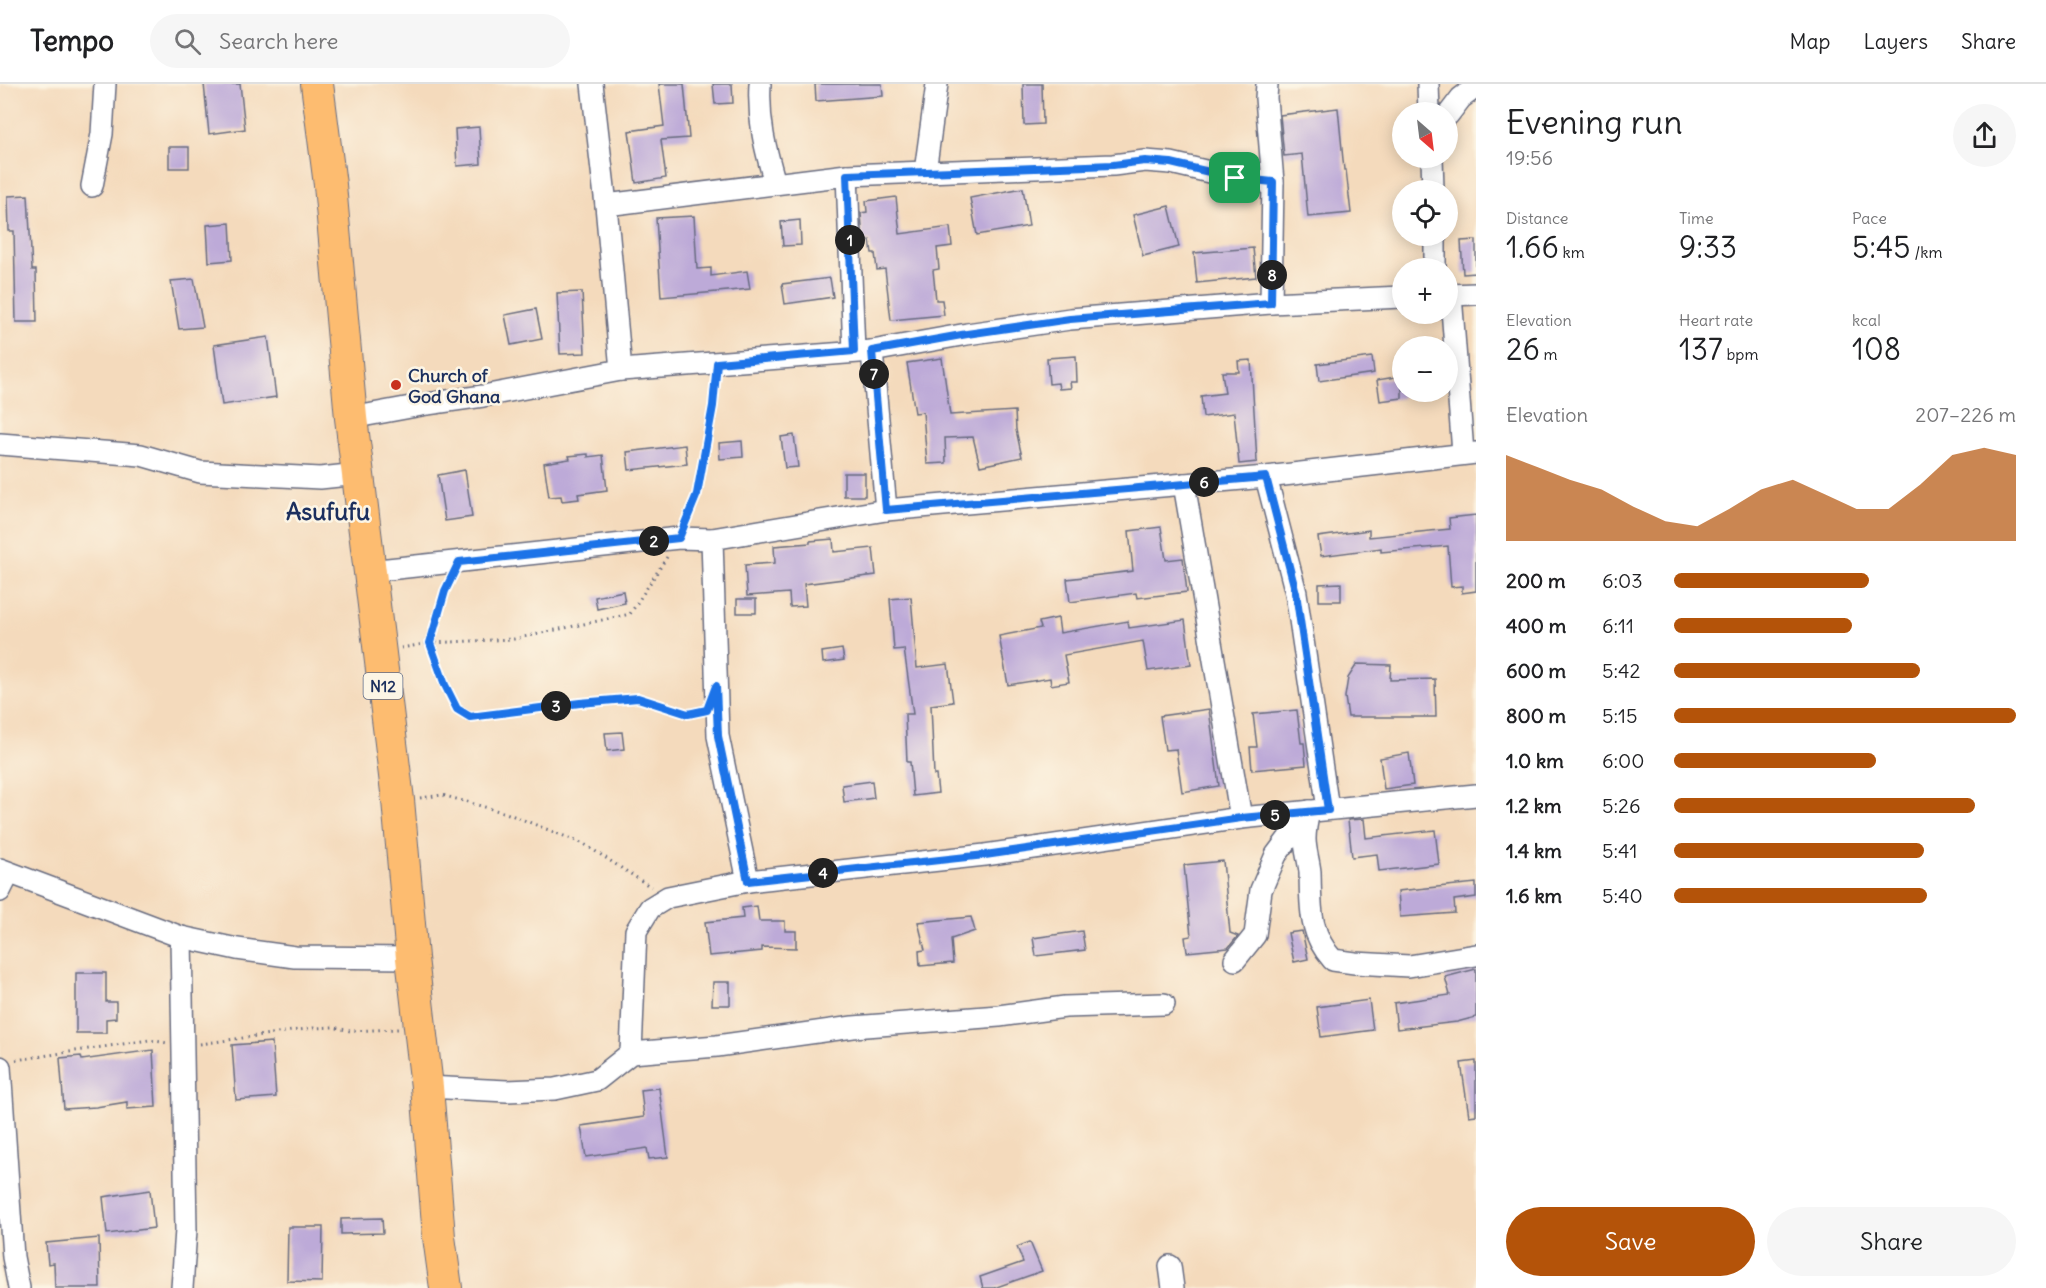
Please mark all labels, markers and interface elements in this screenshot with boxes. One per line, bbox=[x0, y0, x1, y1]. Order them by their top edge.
search box bbox=[150, 14, 570, 68]
text: Tempo bbox=[30, 23, 114, 59]
icon: search bbox=[171, 25, 204, 58]
text: Search here bbox=[219, 27, 338, 55]
text: Map bbox=[1790, 28, 1830, 55]
text: Layers bbox=[1863, 28, 1928, 55]
text: Share bbox=[1961, 28, 2016, 55]
text: Evening run bbox=[1506, 101, 1682, 143]
north arrow bbox=[1392, 102, 1458, 168]
map controls bbox=[1392, 102, 1458, 402]
button: share bbox=[1953, 104, 2016, 167]
text: 19:56 bbox=[1506, 145, 1553, 170]
pin bbox=[1209, 152, 1260, 203]
icon: arrive bbox=[1218, 161, 1251, 194]
button: locate bbox=[1392, 180, 1458, 246]
text: Distance bbox=[1506, 208, 1568, 228]
text: Time bbox=[1679, 208, 1714, 228]
text: Pace bbox=[1852, 208, 1887, 228]
pin: 1 bbox=[835, 225, 865, 255]
text: 1.66 bbox=[1506, 228, 1559, 266]
text: 9:33 bbox=[1679, 228, 1737, 266]
text: 5:45 bbox=[1852, 228, 1911, 266]
text: 1 bbox=[847, 230, 853, 250]
text: km bbox=[1559, 242, 1585, 262]
text: /km bbox=[1911, 242, 1942, 262]
button: + bbox=[1392, 258, 1458, 324]
pin: 8 bbox=[1257, 260, 1287, 290]
text: 8 bbox=[1267, 265, 1277, 285]
text: Elevation bbox=[1506, 310, 1572, 330]
text: Heart rate bbox=[1679, 310, 1753, 330]
text: kcal bbox=[1852, 310, 1881, 330]
text: 26 bbox=[1506, 330, 1540, 368]
text: 137 bbox=[1679, 330, 1723, 368]
text: 108 bbox=[1852, 330, 1901, 368]
button: − bbox=[1392, 336, 1458, 402]
text: m bbox=[1540, 344, 1558, 364]
text: bpm bbox=[1723, 344, 1758, 364]
pin: 7 bbox=[859, 359, 889, 389]
place label: Church of God Ghana bbox=[408, 364, 500, 408]
text: 7 bbox=[870, 364, 878, 384]
marker: Church of God Ghana bbox=[389, 378, 403, 392]
text: Elevation bbox=[1506, 402, 1588, 427]
text: 207–226 m bbox=[1915, 402, 2016, 427]
pin: 6 bbox=[1189, 467, 1219, 497]
text: 6 bbox=[1199, 472, 1209, 492]
district label: Asufufu bbox=[286, 496, 370, 526]
pin: 2 bbox=[639, 526, 669, 556]
text: 2 bbox=[650, 531, 658, 551]
text: 200 m bbox=[1506, 568, 1566, 593]
text: 6:03 bbox=[1602, 568, 1643, 593]
text: 400 m bbox=[1506, 613, 1566, 638]
text: 6:11 bbox=[1602, 613, 1634, 638]
text: 600 m bbox=[1506, 658, 1566, 683]
text: 5:42 bbox=[1602, 658, 1641, 683]
road number: N12 bbox=[364, 673, 403, 699]
pin: 3 bbox=[541, 691, 571, 721]
text: 3 bbox=[551, 696, 561, 716]
text: 800 m bbox=[1506, 703, 1566, 728]
text: 5:15 bbox=[1602, 703, 1637, 728]
text: 1.0 km bbox=[1506, 748, 1564, 773]
text: 6:00 bbox=[1602, 748, 1644, 773]
text: 1.2 km bbox=[1506, 793, 1562, 818]
text: 5:26 bbox=[1602, 793, 1641, 818]
pin: 5 bbox=[1260, 800, 1290, 830]
text: 5 bbox=[1270, 805, 1280, 825]
text: 1.4 km bbox=[1506, 838, 1562, 863]
text: 5:41 bbox=[1602, 838, 1637, 863]
pin: 4 bbox=[808, 858, 838, 888]
text: 4 bbox=[818, 863, 828, 883]
text: 1.6 km bbox=[1506, 883, 1562, 908]
text: 5:40 bbox=[1602, 883, 1643, 908]
button: Save bbox=[1506, 1207, 1755, 1276]
button: Share bbox=[1767, 1207, 2016, 1276]

